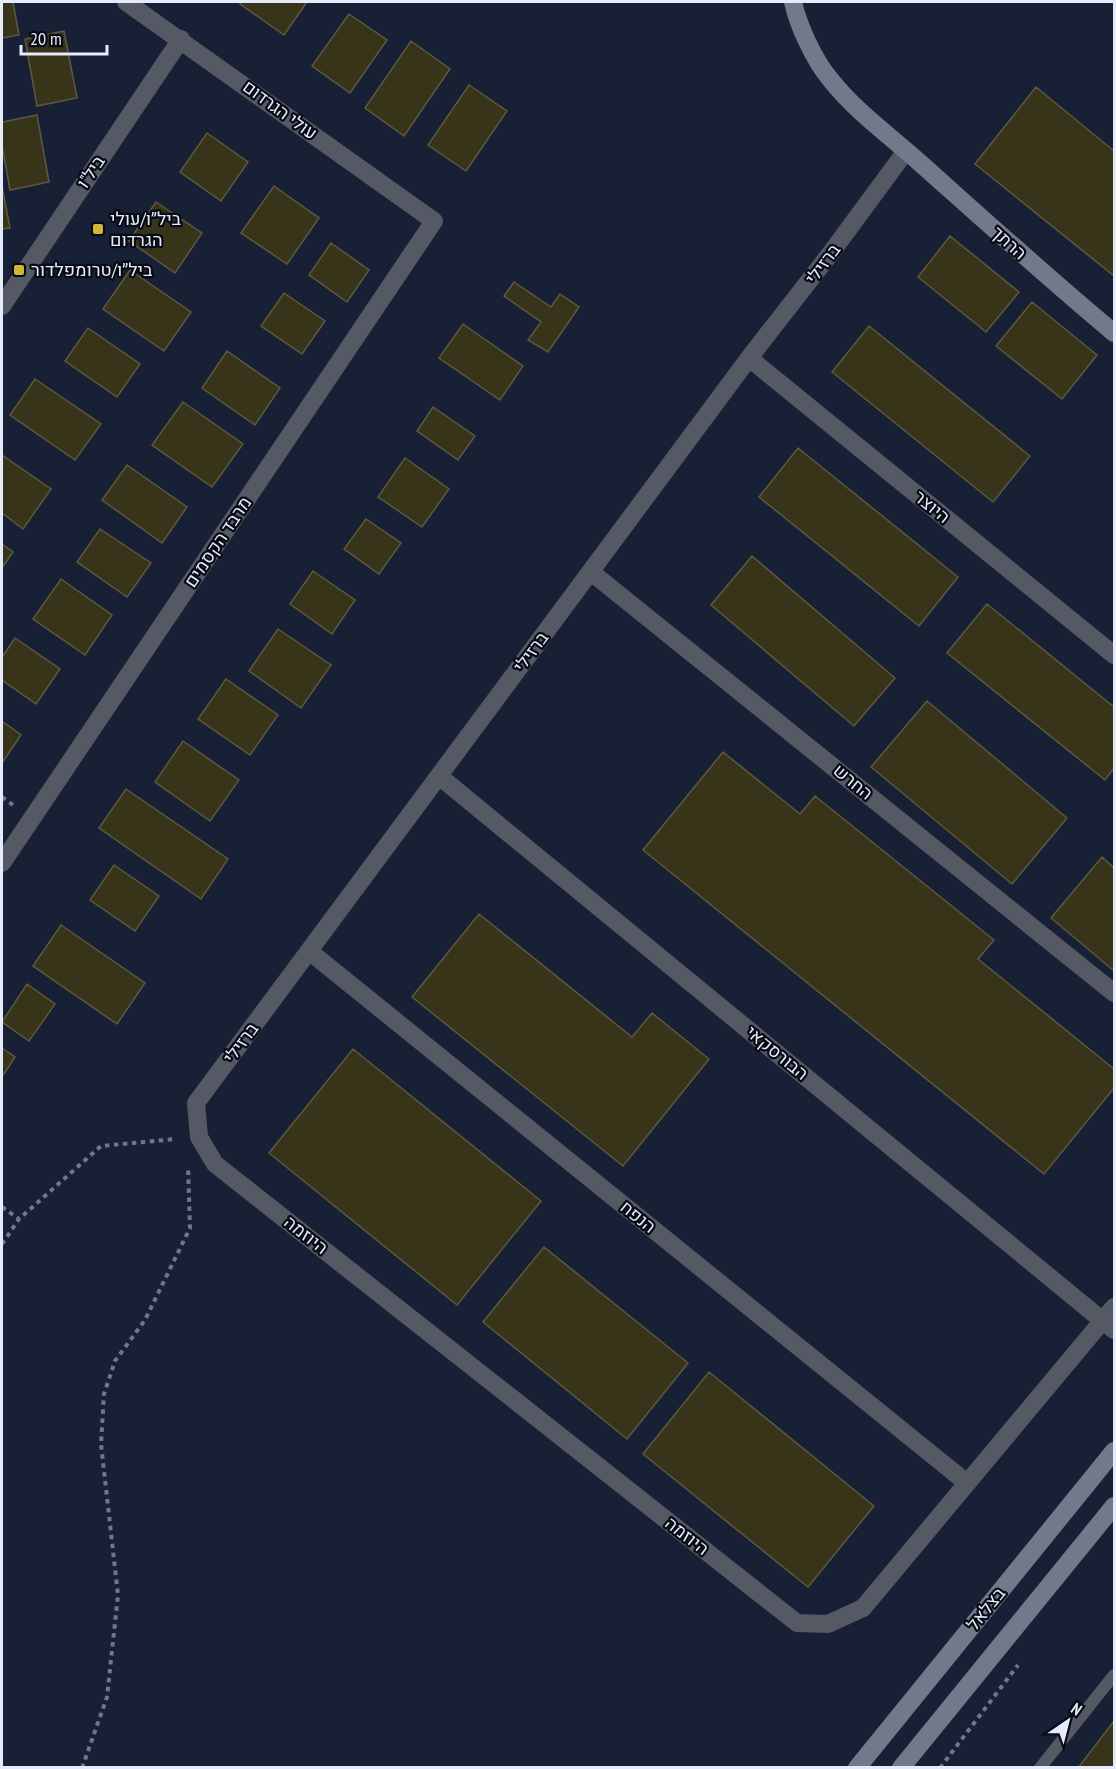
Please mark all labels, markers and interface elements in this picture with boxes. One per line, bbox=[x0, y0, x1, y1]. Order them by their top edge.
scale bar bbox=[21, 18, 106, 56]
text: 20 m bbox=[30, 27, 62, 50]
street label: עולי הגרדום bbox=[238, 75, 322, 144]
street label: ביל"ו bbox=[71, 151, 110, 193]
place label: ביל״ו/עולי הגרדום bbox=[110, 207, 182, 251]
street label: הרתך bbox=[987, 221, 1032, 264]
marker: ביל״ו/עולי הגרדום bbox=[91, 222, 105, 236]
street label: ברזילי bbox=[800, 238, 846, 289]
place label: ביל״ו/טרומפלדור bbox=[31, 258, 153, 281]
marker: ביל״ו/טרומפלדור bbox=[12, 263, 26, 277]
street label: היוצר bbox=[910, 485, 955, 528]
street label: מרבד הקסמים bbox=[179, 492, 256, 591]
street label: ברזילי bbox=[508, 626, 554, 677]
street label: החרש bbox=[829, 759, 878, 805]
street label: ברזילי bbox=[218, 1017, 264, 1068]
street label: הבורסקאי bbox=[741, 1020, 813, 1085]
street label: הנפח bbox=[616, 1195, 661, 1238]
street label: היוזמה bbox=[280, 1210, 333, 1259]
street label: היוזמה bbox=[661, 1511, 714, 1560]
street label: בצלאל bbox=[961, 1582, 1010, 1635]
north arrow bbox=[1038, 1691, 1098, 1751]
text: N bbox=[1067, 1698, 1086, 1719]

